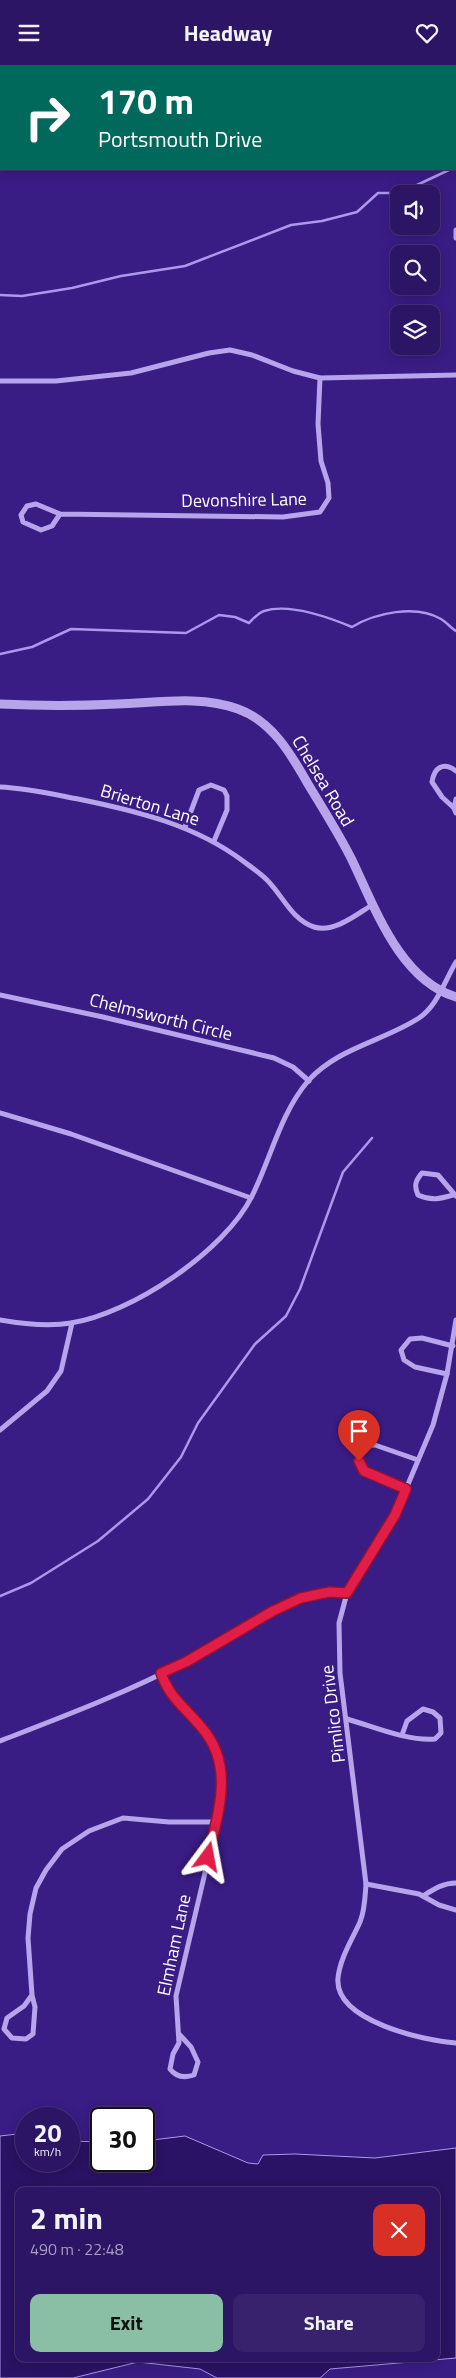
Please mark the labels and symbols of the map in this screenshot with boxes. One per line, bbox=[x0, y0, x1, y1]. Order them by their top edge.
street label: Devonshire Lane bbox=[181, 485, 307, 514]
street label: Chelsea Road bbox=[286, 730, 361, 831]
street label: Brierton Lane bbox=[97, 777, 203, 832]
street label: Chelmsworth Circle bbox=[87, 986, 235, 1047]
pin bbox=[338, 1410, 380, 1461]
street label: Pimlico Drive bbox=[313, 1664, 352, 1765]
position arrow bbox=[181, 1830, 233, 1882]
street label: Elmham Lane bbox=[150, 1892, 197, 1998]
speed limit sign: 30 bbox=[90, 2107, 155, 2172]

